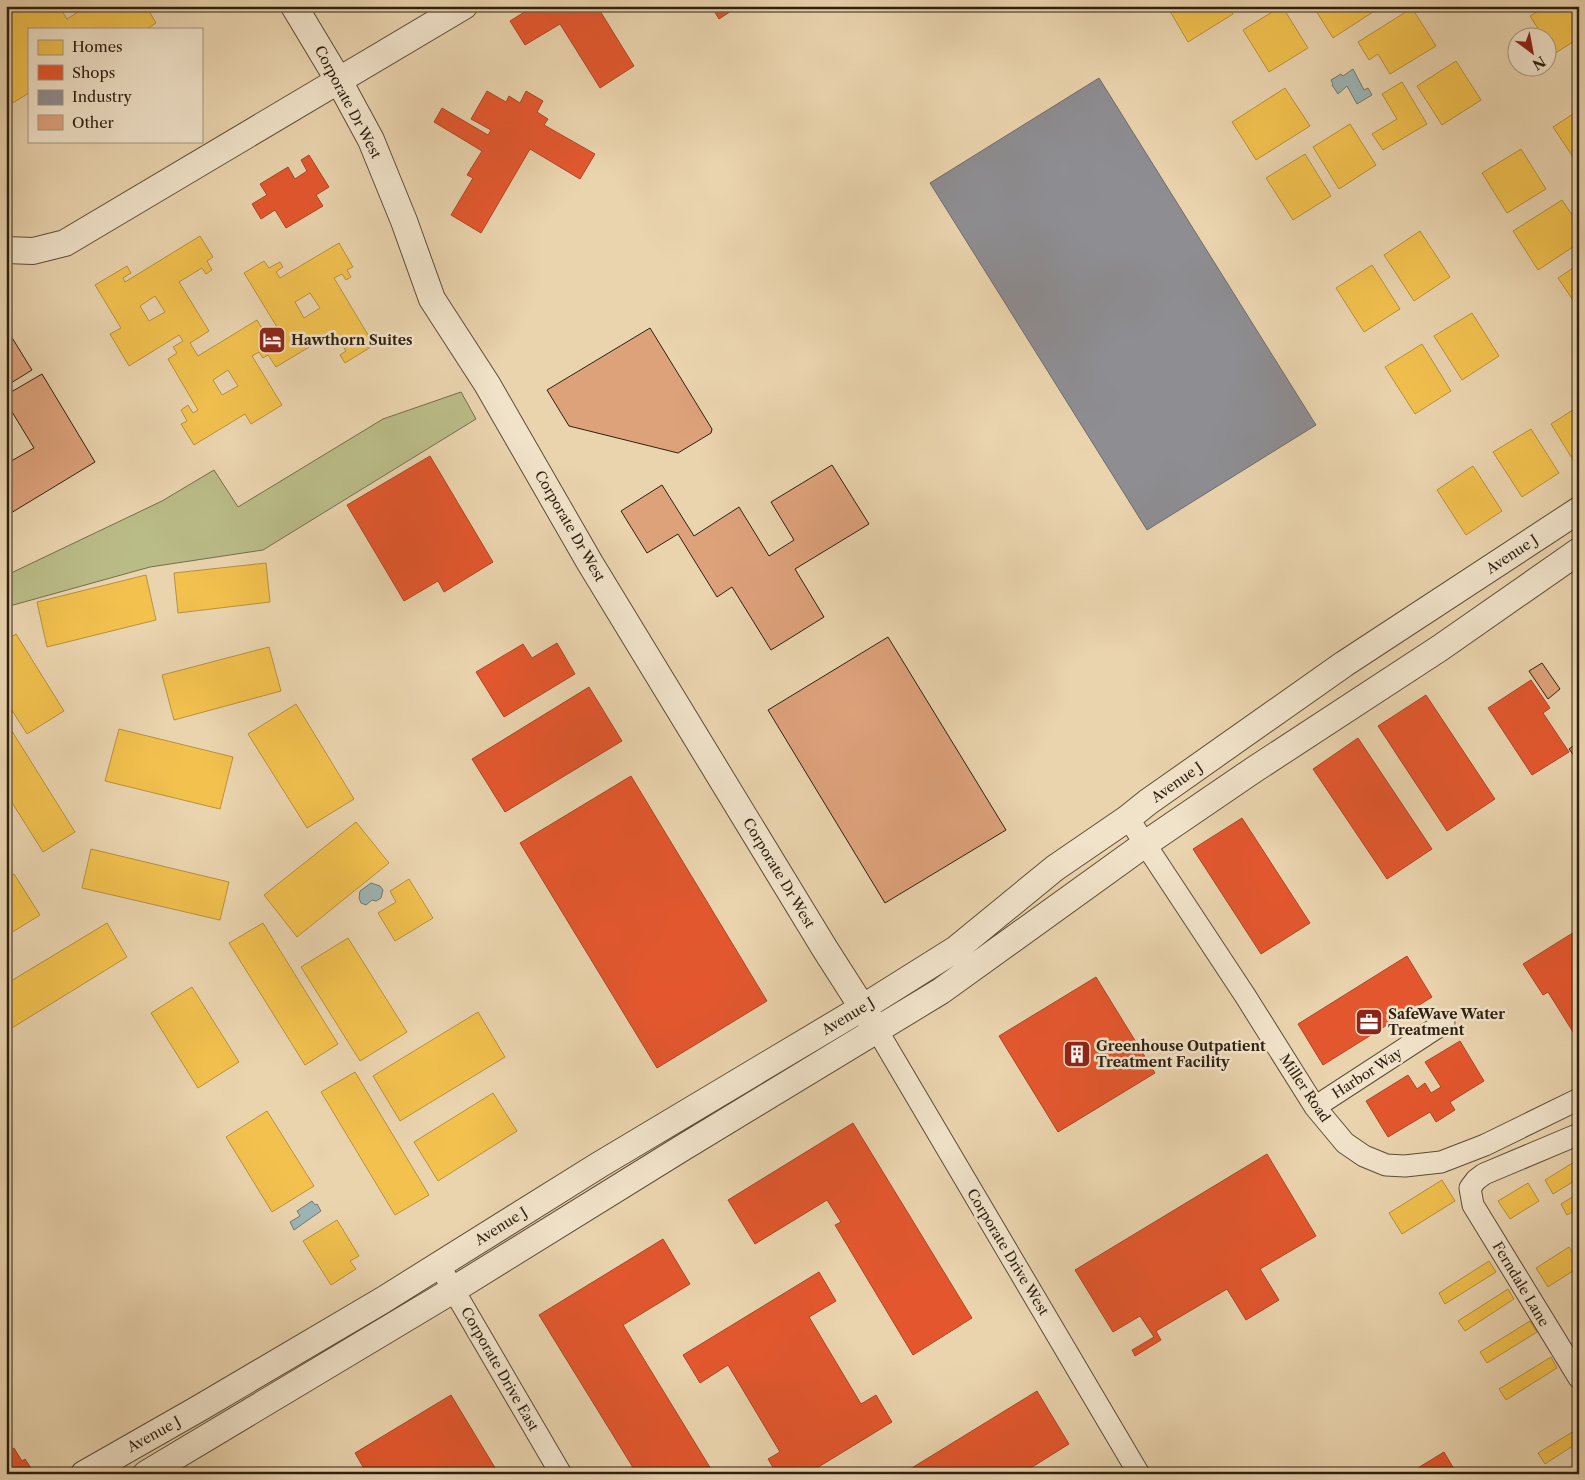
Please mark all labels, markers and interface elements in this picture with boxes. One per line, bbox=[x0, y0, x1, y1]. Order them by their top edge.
legend bbox=[28, 28, 202, 142]
north arrow bbox=[1508, 28, 1558, 78]
text: Homes bbox=[72, 37, 123, 56]
street label: Corporate Dr West bbox=[311, 42, 385, 162]
text: N bbox=[1529, 52, 1549, 74]
text: Shops bbox=[72, 63, 115, 82]
text: Industry bbox=[72, 87, 132, 106]
text: Other bbox=[72, 113, 115, 132]
hotel icon: Hawthorn Suites bbox=[257, 325, 287, 355]
place label: Hawthorn Suites bbox=[291, 331, 413, 349]
street label: Corporate Dr West bbox=[531, 467, 609, 585]
street label: Avenue J bbox=[1482, 530, 1541, 578]
street label: Avenue J bbox=[1147, 758, 1206, 807]
street label: Corporate Dr West bbox=[739, 815, 819, 931]
street label: Avenue J bbox=[817, 993, 878, 1039]
place label: SafeWave Water Treatment bbox=[1388, 1005, 1505, 1039]
office icon: SafeWave Water Treatment bbox=[1354, 1007, 1384, 1037]
place label: Greenhouse Outpatient Treatment Facility bbox=[1096, 1037, 1266, 1071]
building icon: Greenhouse Outpatient Treatment Facility bbox=[1062, 1039, 1092, 1069]
street label: Harbor Way bbox=[1329, 1044, 1406, 1102]
street label: Miller Road bbox=[1276, 1050, 1335, 1126]
street label: Corporate Drive West bbox=[963, 1185, 1053, 1319]
street label: Avenue J bbox=[471, 1203, 531, 1250]
street label: Ferndale Lane bbox=[1489, 1238, 1553, 1330]
street label: Corporate Drive East bbox=[457, 1304, 543, 1434]
street label: Avenue J bbox=[123, 1412, 184, 1457]

